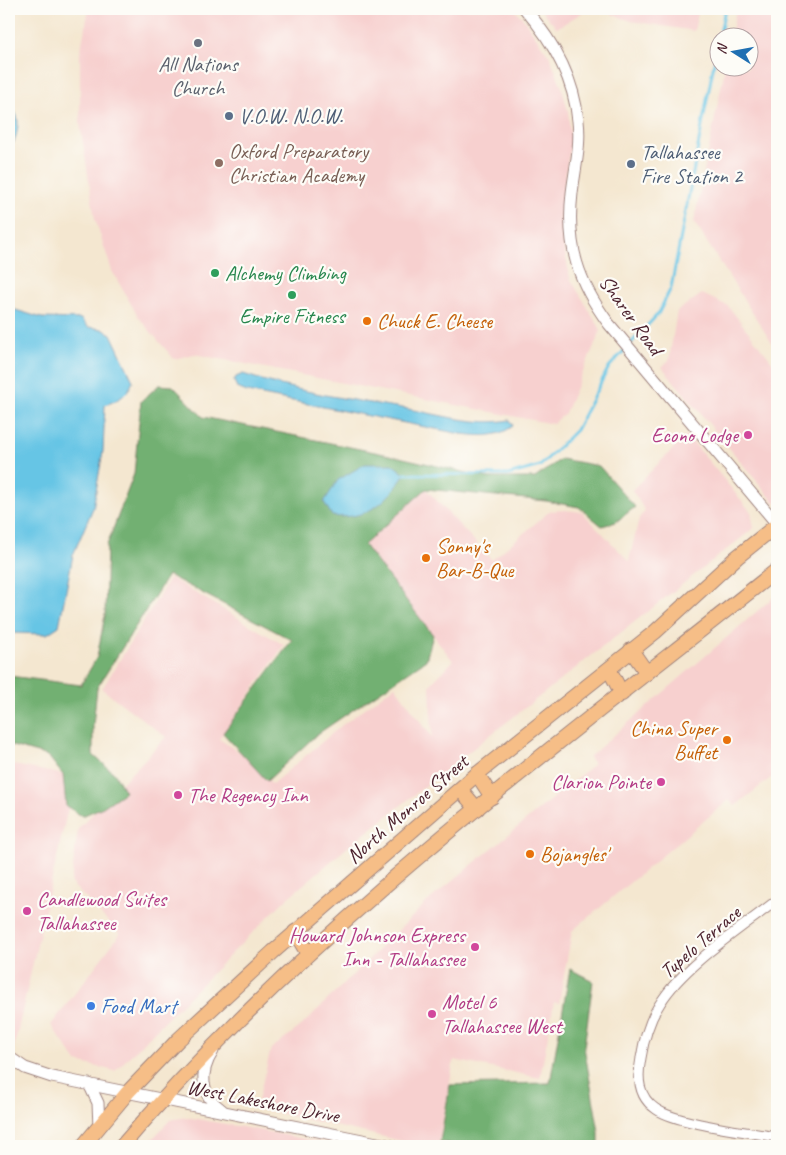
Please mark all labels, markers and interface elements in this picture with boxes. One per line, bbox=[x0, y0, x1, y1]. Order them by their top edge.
north arrow bbox=[708, 28, 758, 78]
marker: All Nations Church bbox=[192, 37, 204, 49]
text: N bbox=[713, 41, 731, 55]
place label: All Nations Church bbox=[158, 51, 240, 101]
place label: V.O.W. N.O.W. bbox=[239, 103, 344, 129]
marker: V.O.W. N.O.W. bbox=[223, 110, 235, 122]
place label: Oxford Preparatory Christian Academy bbox=[229, 138, 370, 188]
place label: Tallahassee Fire Station 2 bbox=[641, 139, 744, 189]
marker: Oxford Preparatory Christian Academy bbox=[213, 157, 225, 169]
marker: Tallahassee Fire Station 2 bbox=[625, 158, 637, 170]
place label: Alchemy Climbing bbox=[225, 260, 347, 286]
marker: Alchemy Climbing bbox=[209, 267, 221, 279]
street label: Sharer Road bbox=[593, 270, 671, 363]
marker: Empire Fitness bbox=[286, 289, 298, 301]
place label: Empire Fitness bbox=[239, 303, 346, 329]
place label: Chuck E. Cheese bbox=[377, 308, 493, 334]
marker: Chuck E. Cheese bbox=[361, 315, 373, 327]
place label: Econo Lodge bbox=[651, 422, 740, 448]
marker: Econo Lodge bbox=[742, 429, 754, 441]
place label: Sonny's Bar-B-Que bbox=[436, 533, 515, 583]
marker: Sonny's Bar-B-Que bbox=[420, 552, 432, 564]
place label: China Super Buffet bbox=[630, 715, 719, 765]
marker: China Super Buffet bbox=[721, 734, 733, 746]
street label: North Monroe Street bbox=[341, 748, 475, 869]
place label: Clarion Pointe bbox=[551, 769, 652, 795]
marker: Clarion Pointe bbox=[655, 776, 667, 788]
place label: The Regency Inn bbox=[188, 782, 308, 808]
marker: The Regency Inn bbox=[172, 789, 184, 801]
place label: Bojangles' bbox=[540, 841, 612, 867]
marker: Bojangles' bbox=[524, 848, 536, 860]
place label: Candlewood Suites Tallahassee bbox=[37, 886, 168, 936]
street label: Tupelo Terrace bbox=[654, 899, 747, 984]
marker: Candlewood Suites Tallahassee bbox=[21, 905, 33, 917]
place label: Howard Johnson Express Inn - Tallahassee bbox=[289, 922, 467, 972]
marker: Howard Johnson Express Inn - Tallahassee bbox=[469, 941, 481, 953]
place label: Motel 6 Tallahassee West bbox=[442, 989, 564, 1039]
place label: Food Mart bbox=[101, 993, 180, 1019]
marker: Food Mart bbox=[85, 1000, 97, 1012]
marker: Motel 6 Tallahassee West bbox=[426, 1008, 438, 1020]
street label: West Lakeshore Drive bbox=[185, 1074, 343, 1129]

